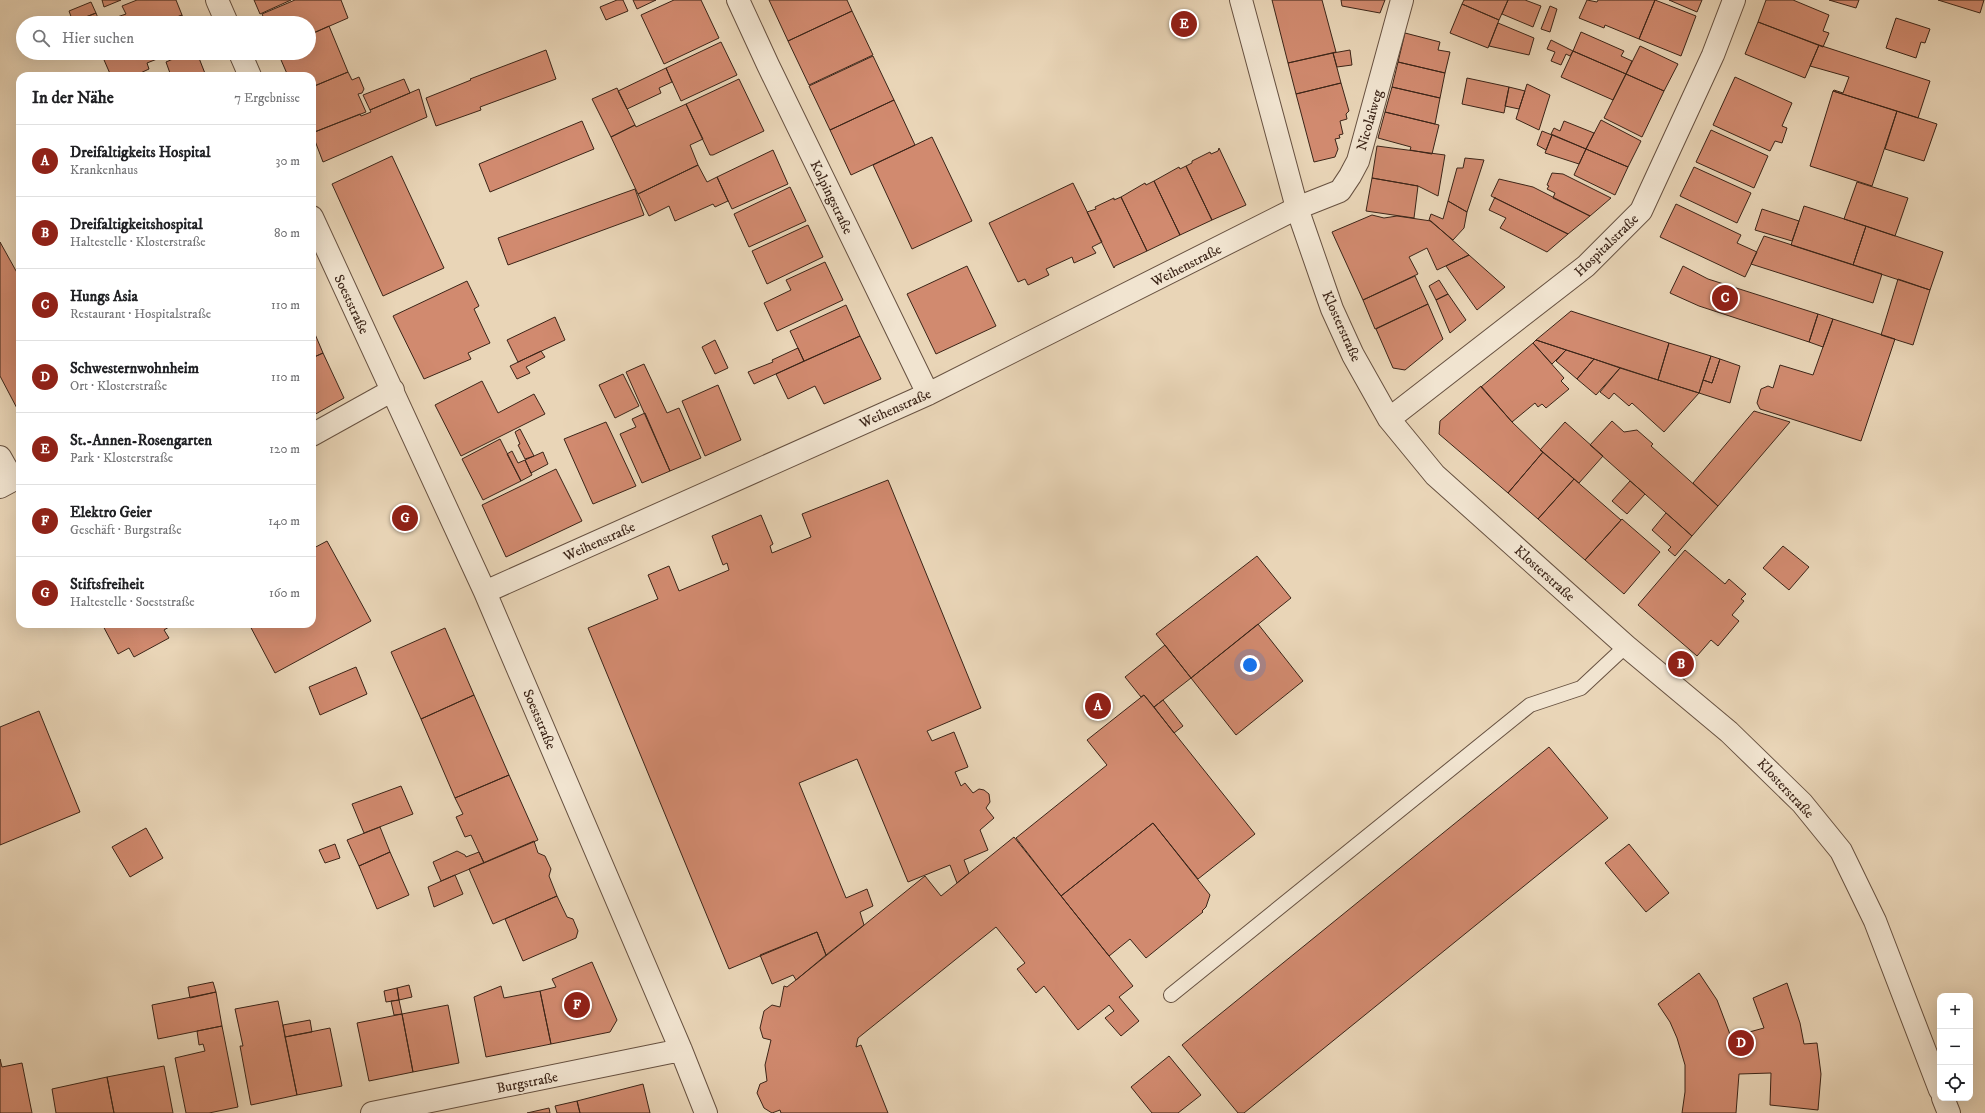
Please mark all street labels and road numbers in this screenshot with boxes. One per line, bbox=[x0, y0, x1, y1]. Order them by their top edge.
street label: Nicolaiweg bbox=[1353, 87, 1387, 153]
street label: Kolpingstraße bbox=[805, 158, 857, 238]
street label: Hospitalstraße bbox=[1571, 210, 1643, 281]
street label: Weihenstraße bbox=[1147, 240, 1225, 292]
street label: Soeststraße bbox=[329, 272, 373, 337]
street label: Klosterstraße bbox=[1318, 288, 1365, 365]
street label: Weihenstraße bbox=[856, 385, 934, 433]
street label: Weihenstraße bbox=[560, 518, 638, 566]
street label: Klosterstraße bbox=[1510, 542, 1579, 606]
street label: Soeststraße bbox=[518, 687, 560, 752]
street label: Klosterstraße bbox=[1753, 755, 1818, 823]
street label: Burgstraße bbox=[495, 1068, 560, 1098]

